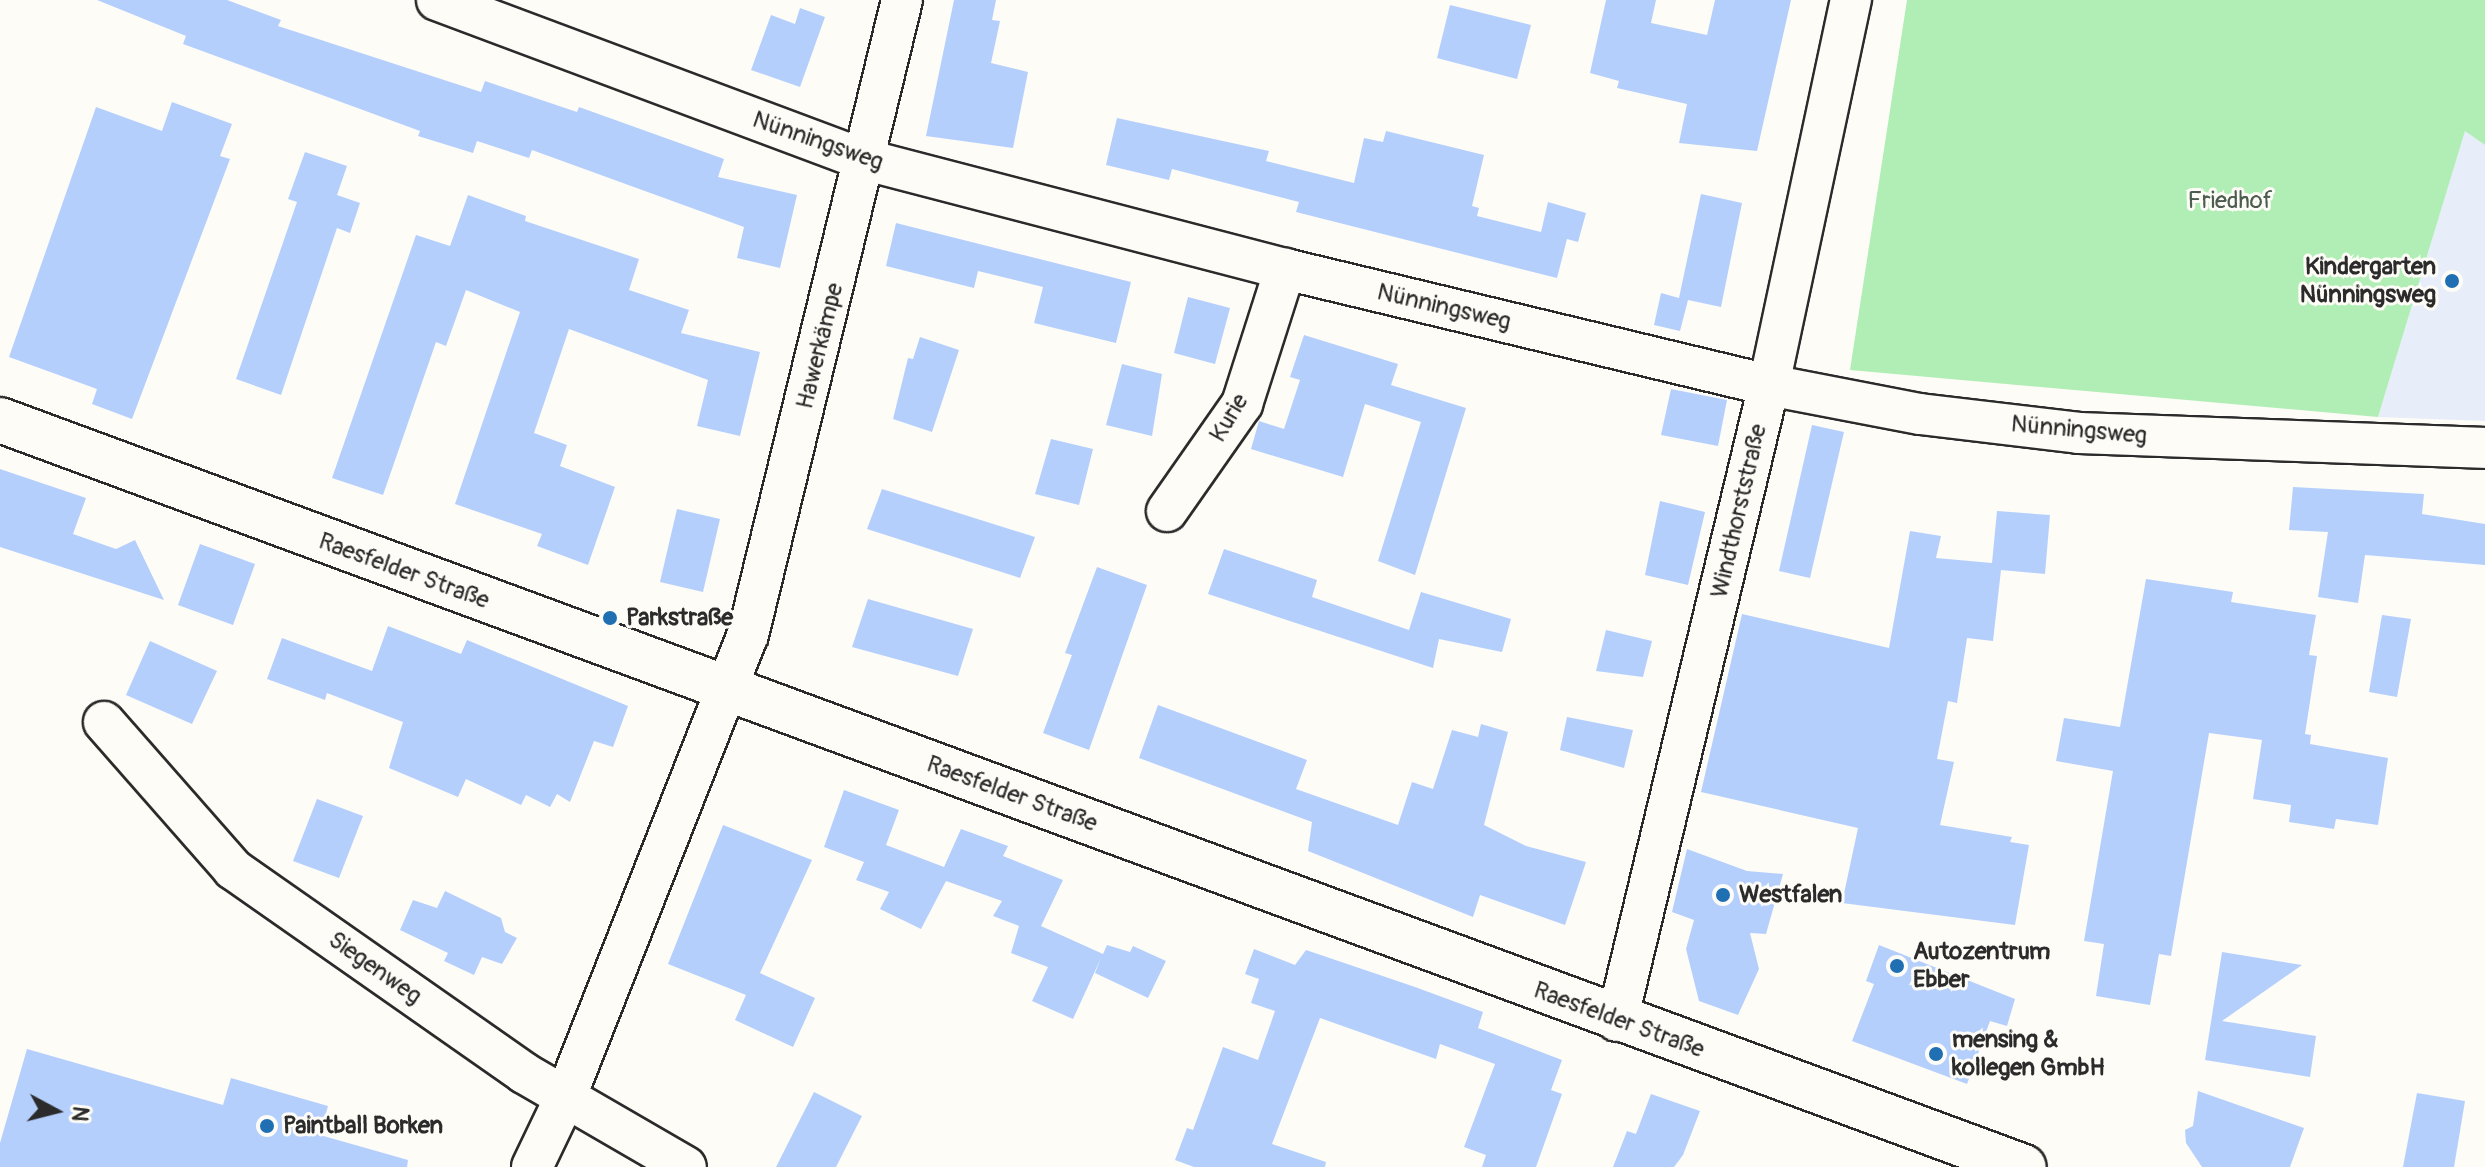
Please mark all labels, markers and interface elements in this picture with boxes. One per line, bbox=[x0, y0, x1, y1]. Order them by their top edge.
street label: Nünningsweg bbox=[749, 105, 887, 177]
park label: Friedhof bbox=[2188, 187, 2272, 215]
place label: Kindergarten Nünningsweg bbox=[2300, 253, 2436, 309]
marker: Kindergarten Nünningsweg bbox=[2443, 272, 2461, 290]
street label: Nünningsweg bbox=[1374, 278, 1514, 336]
street label: Hawerkämpe bbox=[790, 280, 850, 412]
street label: Kurie bbox=[1203, 389, 1255, 447]
street label: Nünningsweg bbox=[2010, 410, 2148, 450]
street label: Windthorststraße bbox=[1705, 421, 1773, 601]
street label: Raesfelder Straße bbox=[315, 527, 493, 615]
place label: Parkstraße bbox=[626, 604, 733, 632]
marker: Parkstraße bbox=[601, 609, 619, 627]
street label: Raesfelder Straße bbox=[923, 750, 1101, 838]
place label: Westfalen bbox=[1739, 881, 1842, 909]
marker: Westfalen bbox=[1714, 886, 1732, 904]
street label: Siegenweg bbox=[323, 925, 427, 1011]
place label: Autozentrum Ebber bbox=[1913, 938, 2050, 994]
marker: Autozentrum Ebber bbox=[1888, 957, 1906, 975]
street label: Raesfelder Straße bbox=[1530, 976, 1708, 1064]
place label: mensing & kollegen GmbH bbox=[1952, 1026, 2105, 1082]
marker: mensing & kollegen GmbH bbox=[1927, 1045, 1945, 1063]
north arrow bbox=[16, 1071, 96, 1151]
text: N bbox=[65, 1105, 95, 1123]
place label: Paintball Borken bbox=[283, 1112, 443, 1140]
marker: Paintball Borken bbox=[258, 1117, 276, 1135]

